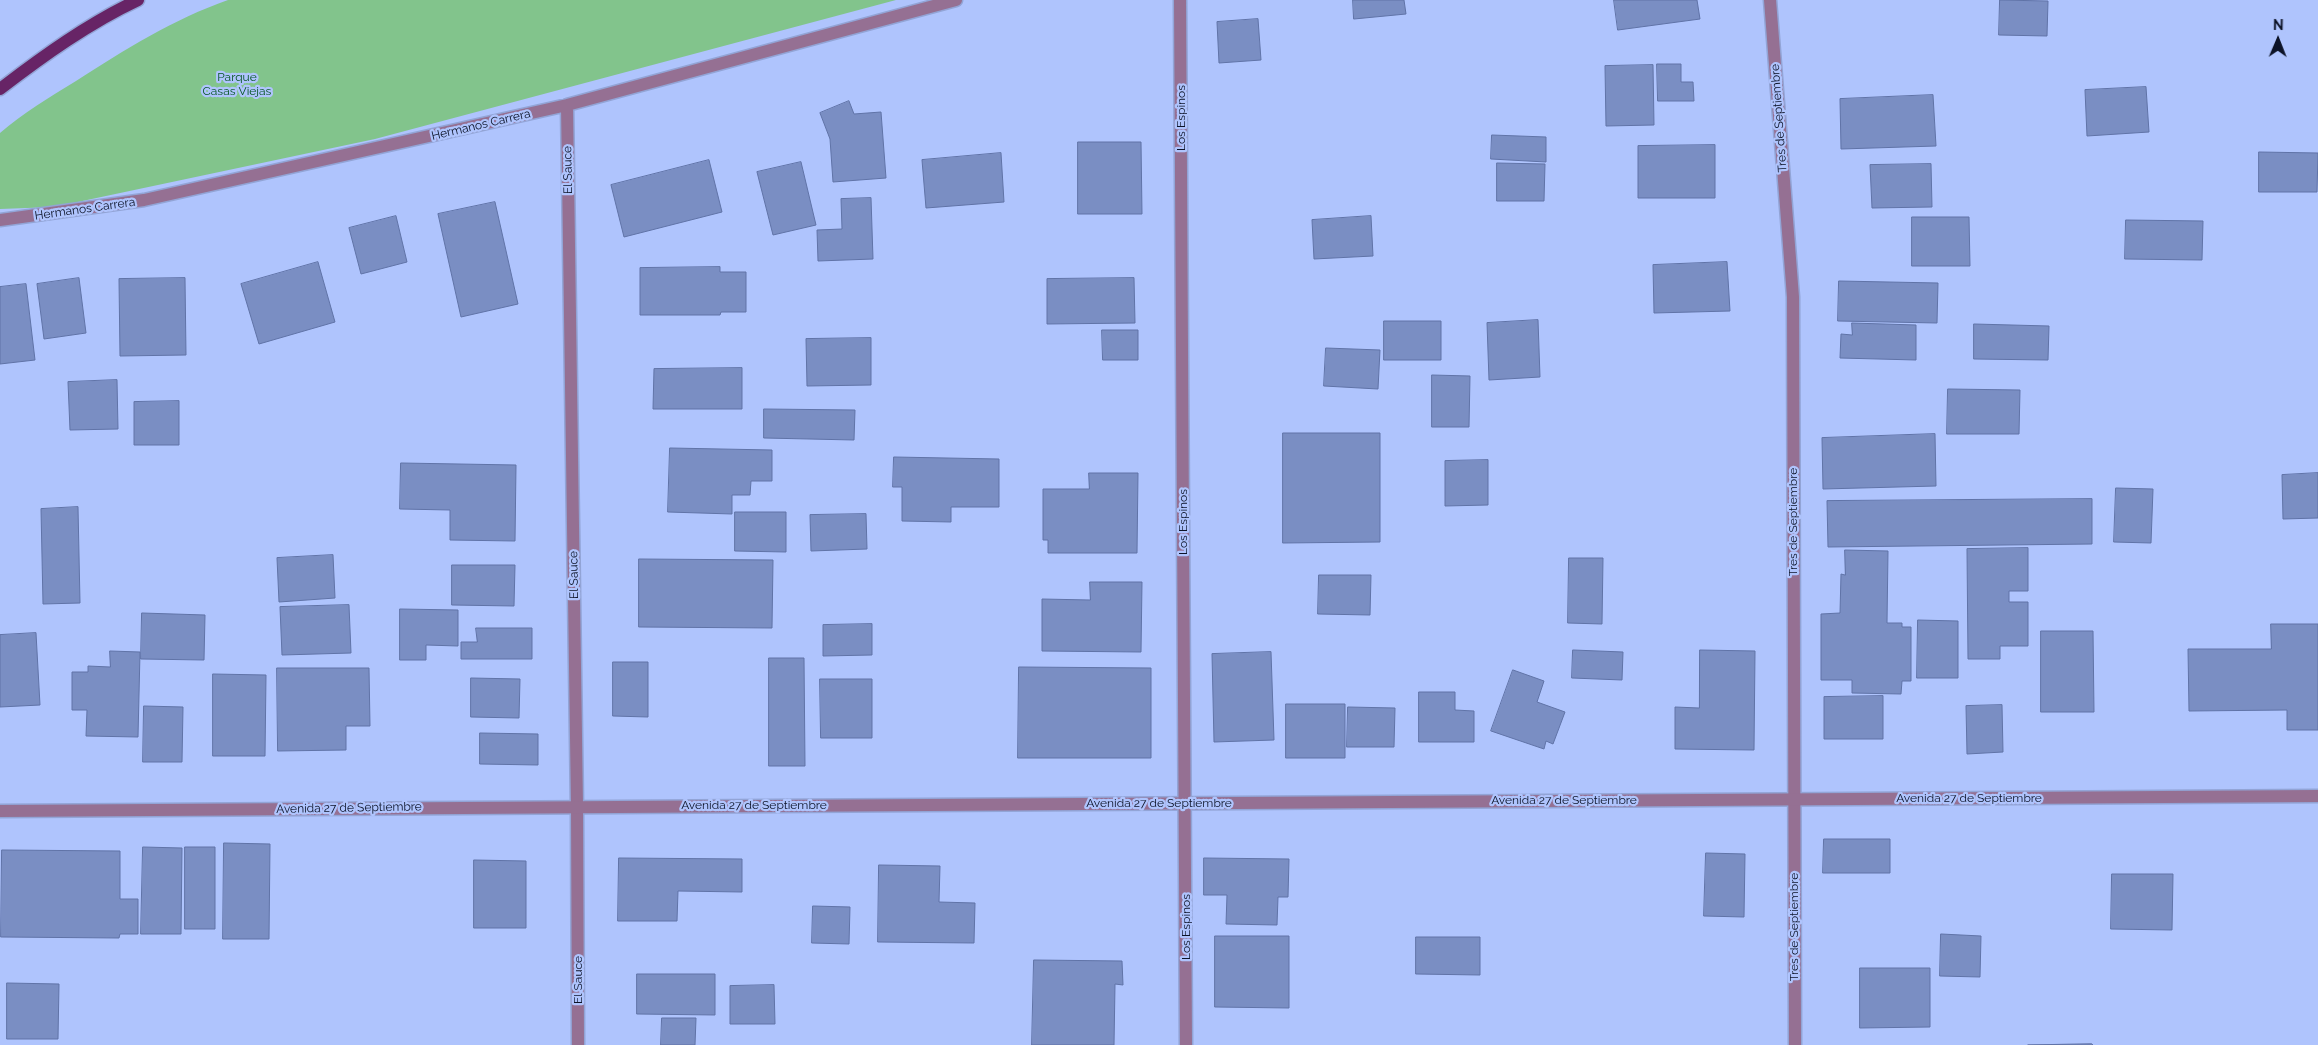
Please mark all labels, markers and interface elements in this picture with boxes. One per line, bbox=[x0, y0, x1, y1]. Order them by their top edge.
north arrow bbox=[2253, 15, 2303, 65]
text: N bbox=[2273, 17, 2284, 33]
street label: Tres de Septiembre bbox=[1768, 63, 1790, 173]
park label: Parque Casas Viejas bbox=[203, 70, 271, 98]
street label: Los Espinos bbox=[1174, 85, 1188, 151]
street label: Hermanos Carrera bbox=[430, 107, 532, 143]
street label: El Sauce bbox=[560, 146, 576, 194]
street label: Hermanos Carrera bbox=[34, 195, 136, 223]
street label: Tres de Septiembre bbox=[1786, 468, 1800, 576]
street label: Los Espinos bbox=[1176, 489, 1190, 555]
street label: El Sauce bbox=[566, 551, 582, 599]
street label: Avenida 27 de Septiembre bbox=[1896, 791, 2042, 805]
street label: Avenida 27 de Septiembre bbox=[1491, 793, 1637, 807]
street label: Avenida 27 de Septiembre bbox=[1086, 796, 1232, 810]
street label: Avenida 27 de Septiembre bbox=[681, 798, 827, 812]
street label: Avenida 27 de Septiembre bbox=[276, 800, 422, 816]
street label: Tres de Septiembre bbox=[1787, 873, 1801, 981]
street label: Los Espinos bbox=[1179, 894, 1193, 960]
street label: El Sauce bbox=[571, 956, 585, 1004]

